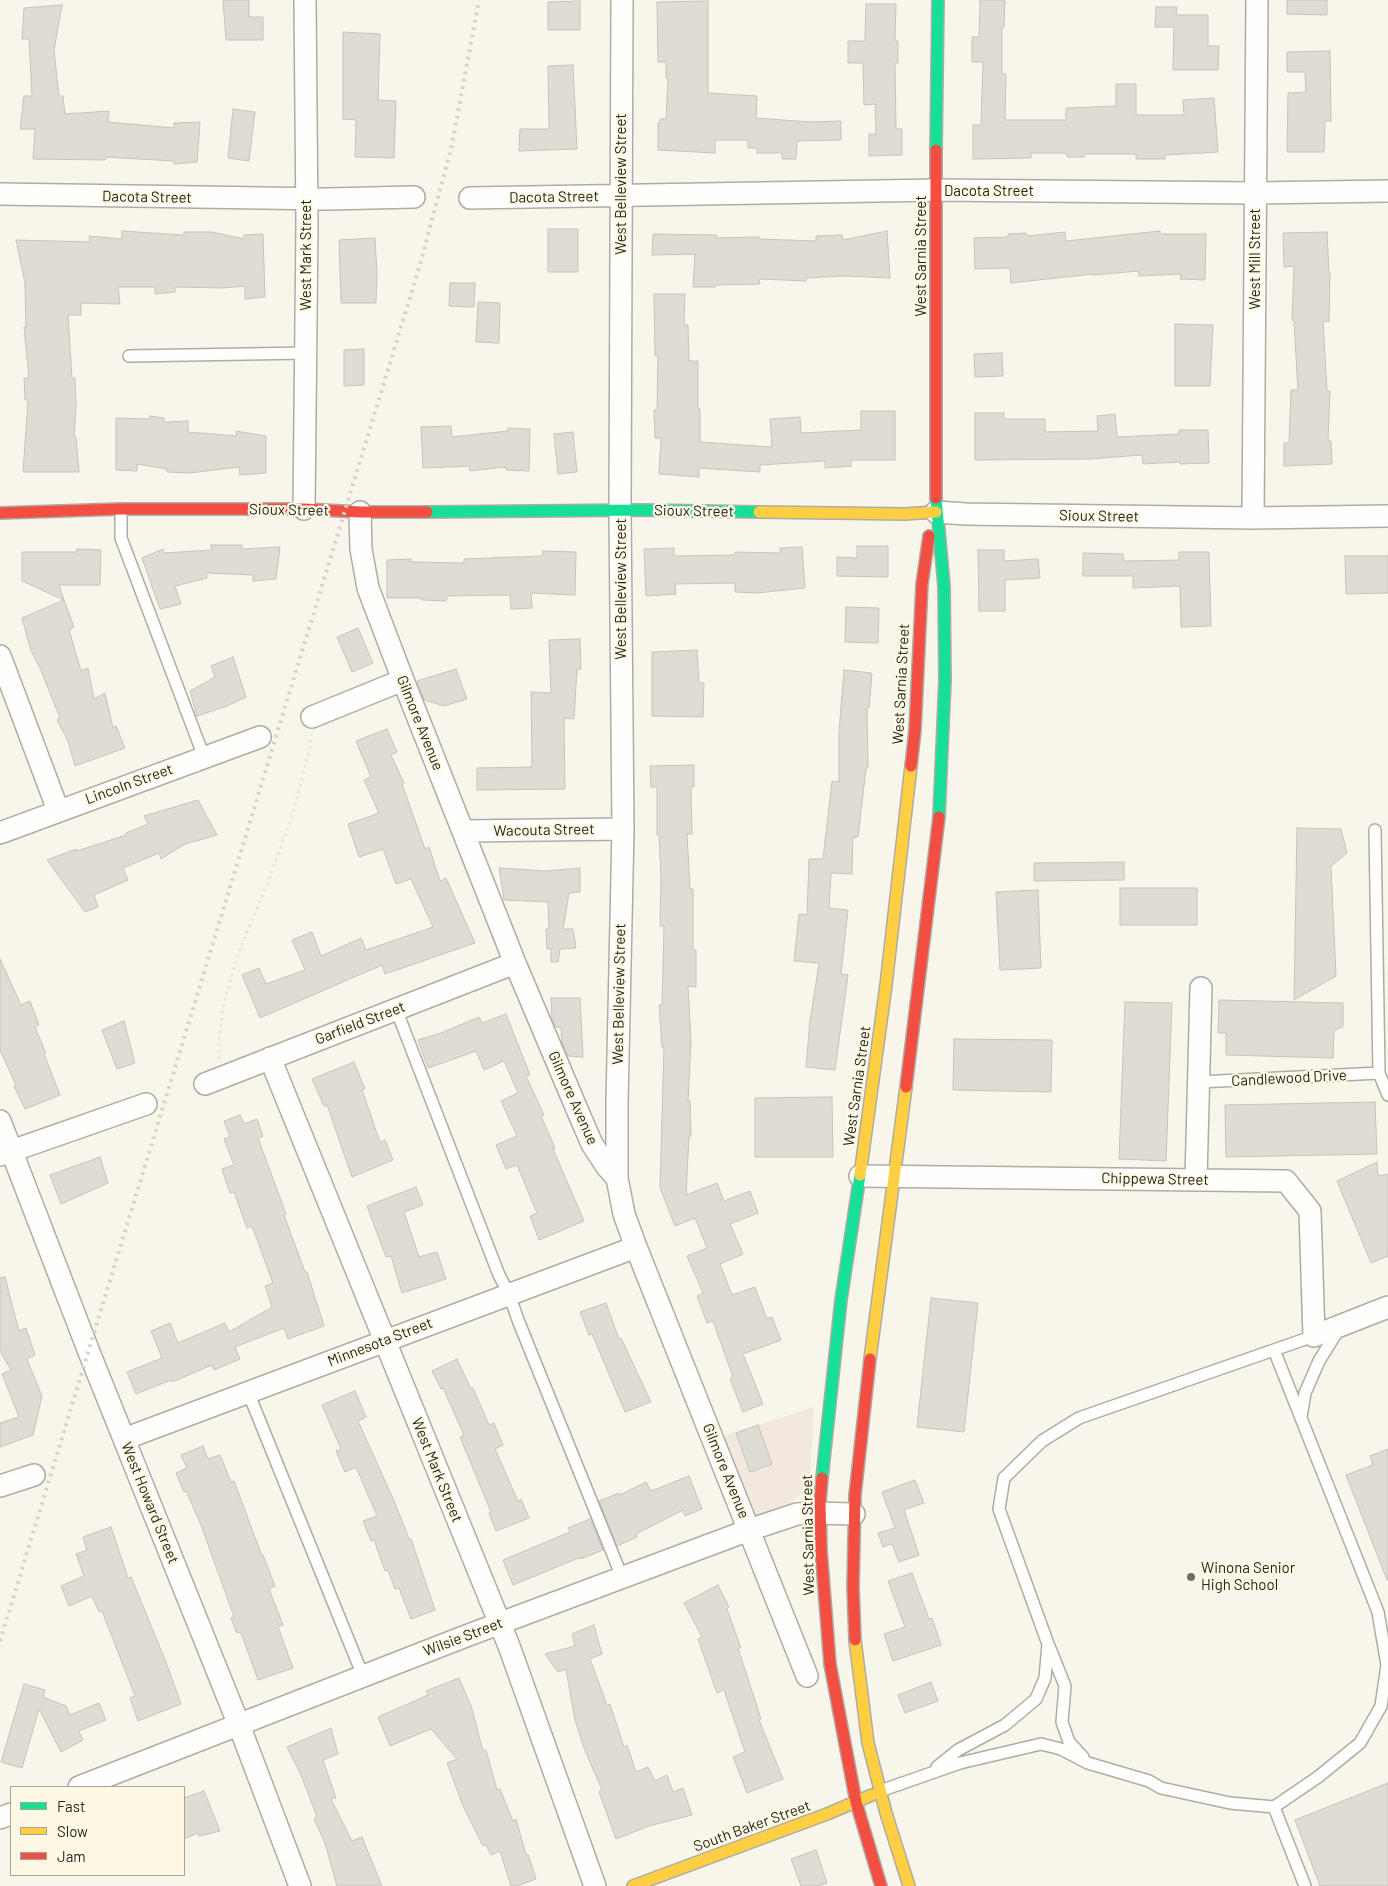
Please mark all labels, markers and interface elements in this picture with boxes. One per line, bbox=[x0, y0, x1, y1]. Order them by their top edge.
street label: West Belleview Street bbox=[612, 113, 630, 255]
street label: Dacota Street bbox=[944, 182, 1034, 200]
street label: Dacota Street bbox=[102, 187, 192, 207]
street label: Dacota Street bbox=[509, 187, 599, 207]
street label: West Sarnia Street bbox=[912, 195, 930, 317]
street label: West Mark Street bbox=[297, 199, 315, 311]
street label: West Mill Street bbox=[1246, 208, 1264, 310]
street label: Sioux Street bbox=[249, 500, 329, 520]
street label: Sioux Street bbox=[654, 501, 734, 521]
street label: Sioux Street bbox=[1059, 506, 1139, 526]
street label: West Belleview Street bbox=[612, 518, 630, 660]
street label: West Sarnia Street bbox=[889, 623, 913, 745]
street label: Gilmore Avenue bbox=[393, 673, 447, 773]
street label: Lincoln Street bbox=[83, 760, 175, 808]
street label: Wacouta Street bbox=[493, 820, 595, 840]
street label: West Belleview Street bbox=[609, 923, 629, 1065]
street label: Garfield Street bbox=[312, 998, 408, 1048]
street label: West Sarnia Street bbox=[840, 1025, 874, 1147]
street label: Gilmore Avenue bbox=[544, 1048, 602, 1148]
street label: Candlewood Drive bbox=[1231, 1066, 1347, 1090]
street label: Chippewa Street bbox=[1101, 1169, 1209, 1189]
street label: Minnesota Street bbox=[325, 1314, 435, 1370]
street label: West Mark Street bbox=[408, 1415, 466, 1525]
street label: Gilmore Avenue bbox=[699, 1421, 753, 1521]
street label: West Howard Street bbox=[117, 1440, 183, 1566]
street label: West Sarnia Street bbox=[798, 1474, 818, 1596]
place label: Winona Senior High School bbox=[1201, 1559, 1295, 1594]
marker: Winona Senior High School bbox=[1185, 1571, 1197, 1583]
street label: Wilsie Street bbox=[421, 1614, 505, 1660]
legend bbox=[10, 1786, 185, 1876]
street label: South Baker Street bbox=[691, 1796, 813, 1856]
text: Fast bbox=[57, 1797, 85, 1815]
text: Slow bbox=[57, 1822, 88, 1840]
text: Jam bbox=[57, 1847, 86, 1865]

